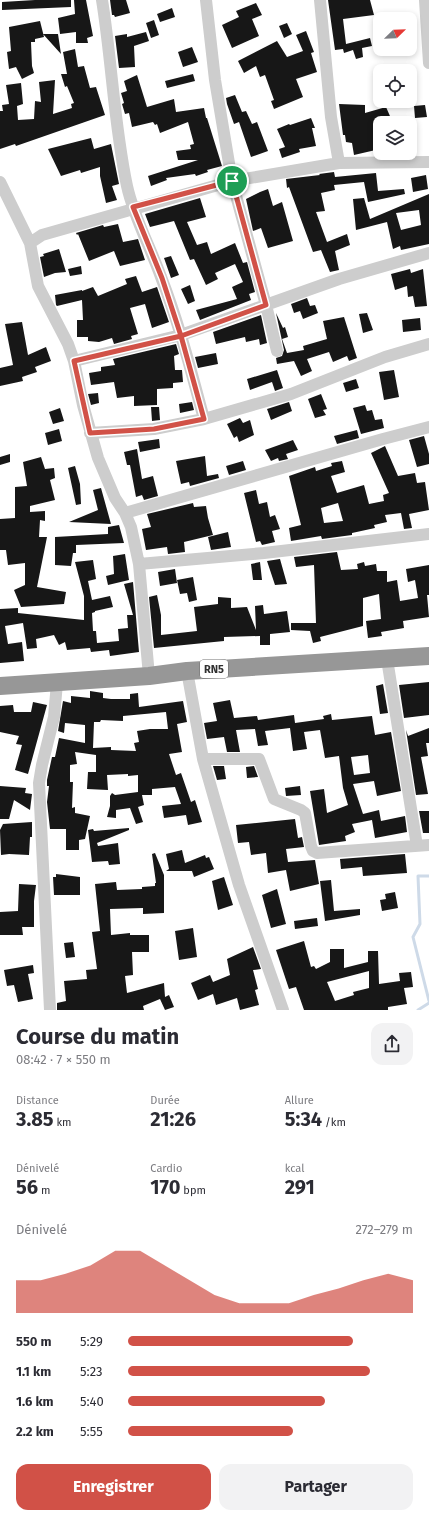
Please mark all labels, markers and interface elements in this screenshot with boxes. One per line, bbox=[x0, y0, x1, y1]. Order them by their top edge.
north arrow bbox=[373, 12, 417, 56]
map controls bbox=[373, 12, 417, 160]
button: locate bbox=[373, 64, 417, 108]
button: layers bbox=[373, 116, 417, 160]
pin bbox=[215, 164, 249, 198]
icon: arrive bbox=[221, 170, 243, 192]
road number: RN5 bbox=[200, 660, 228, 678]
text: Course du matin bbox=[16, 1023, 179, 1050]
button: share bbox=[371, 1023, 413, 1065]
text: 08:42 · 7 × 550 m bbox=[16, 1052, 111, 1067]
text: Distance bbox=[16, 1094, 59, 1107]
text: Durée bbox=[150, 1094, 180, 1107]
text: Allure bbox=[285, 1094, 314, 1107]
text: 3.85 bbox=[16, 1107, 54, 1131]
text: 21:26 bbox=[150, 1107, 196, 1131]
text: 5:34 bbox=[285, 1107, 322, 1131]
text: km bbox=[54, 1116, 72, 1129]
text: /km bbox=[322, 1116, 346, 1129]
text: Dénivelé bbox=[16, 1162, 59, 1175]
text: Cardio bbox=[150, 1162, 182, 1175]
text: kcal bbox=[285, 1162, 304, 1175]
text: 56 bbox=[16, 1175, 38, 1199]
text: 170 bbox=[150, 1175, 180, 1199]
text: 291 bbox=[285, 1175, 315, 1199]
text: m bbox=[38, 1184, 50, 1197]
text: bpm bbox=[180, 1184, 206, 1197]
text: Dénivelé bbox=[16, 1222, 67, 1237]
text: 272–279 m bbox=[355, 1222, 413, 1237]
text: 550 m bbox=[16, 1334, 52, 1349]
text: 5:29 bbox=[80, 1334, 103, 1349]
text: 1.1 km bbox=[16, 1364, 51, 1379]
text: 5:23 bbox=[80, 1364, 103, 1379]
text: 1.6 km bbox=[16, 1394, 54, 1409]
text: 5:40 bbox=[80, 1394, 104, 1409]
text: 2.2 km bbox=[16, 1424, 54, 1439]
text: 5:55 bbox=[80, 1424, 103, 1439]
button: Enregistrer bbox=[16, 1464, 211, 1510]
button: Partager bbox=[219, 1464, 413, 1510]

